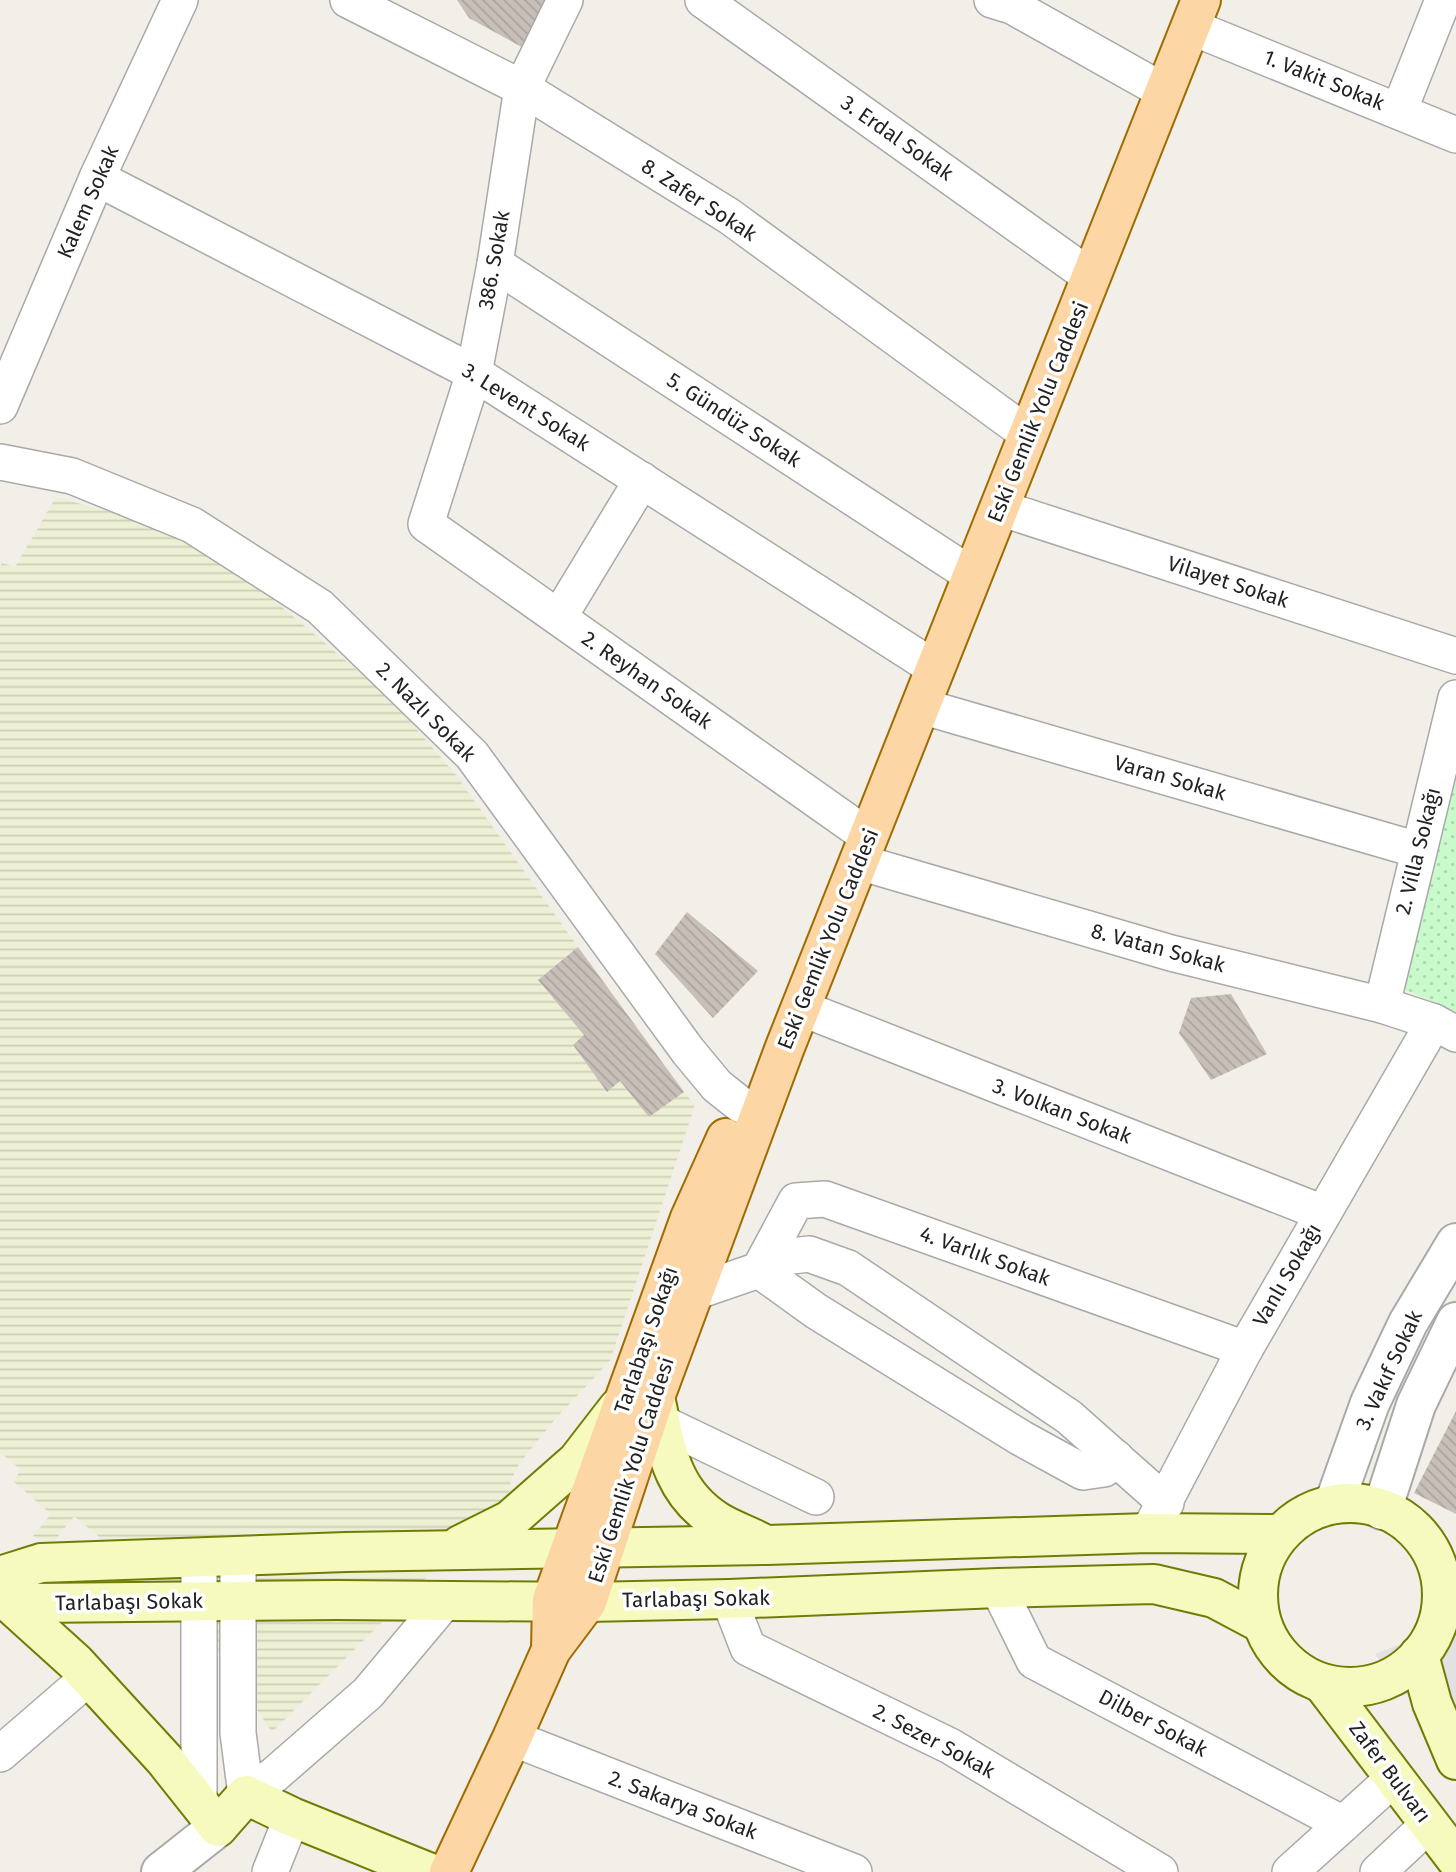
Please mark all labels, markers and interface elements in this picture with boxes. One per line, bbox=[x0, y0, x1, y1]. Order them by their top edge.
street label: 1. Vakit Sokak bbox=[1260, 44, 1388, 116]
street label: 3. Erdal Sokak bbox=[836, 90, 958, 186]
street label: Kalem Sokak bbox=[52, 141, 125, 262]
street label: 8. Zafer Sokak bbox=[636, 153, 762, 247]
street label: 386. Sokak bbox=[473, 208, 516, 312]
street label: Eski Gemlik Yolu Caddesi bbox=[982, 298, 1094, 526]
street label: 3. Levent Sokak bbox=[457, 357, 595, 457]
street label: 5. Gündüz Sokak bbox=[662, 367, 806, 473]
street label: Vilayet Sokak bbox=[1164, 550, 1292, 614]
street label: 2. Reyhan Sokak bbox=[577, 625, 717, 735]
street label: 2. Nazlı Sokak bbox=[371, 657, 481, 767]
street label: Varan Sokak bbox=[1111, 750, 1229, 806]
street label: 2. Villa Sokağı bbox=[1390, 785, 1446, 917]
street label: Eski Gemlik Yolu Caddesi bbox=[772, 825, 884, 1053]
street label: 8. Vatan Sokak bbox=[1088, 918, 1228, 978]
street label: 3. Volkan Sokak bbox=[989, 1073, 1135, 1150]
street label: Vanlı Sokağı bbox=[1247, 1219, 1327, 1331]
street label: 4. Varlık Sokak bbox=[916, 1220, 1054, 1292]
street label: Tarlabaşı Sokağı bbox=[609, 1263, 683, 1417]
street label: 3. Vakıf Sokak bbox=[1350, 1306, 1428, 1434]
street label: Eski Gemlik Yolu Caddesi bbox=[582, 1354, 680, 1586]
street label: Tarlabaşı Sokak bbox=[622, 1585, 770, 1613]
street label: Tarlabaşı Sokak bbox=[55, 1588, 203, 1616]
street label: Dilber Sokak bbox=[1094, 1683, 1212, 1763]
street label: 2. Sezer Sokak bbox=[869, 1698, 1000, 1784]
street label: Zafer Bulvarı bbox=[1343, 1716, 1437, 1828]
street label: 2. Sakarya Sokak bbox=[605, 1765, 761, 1845]

